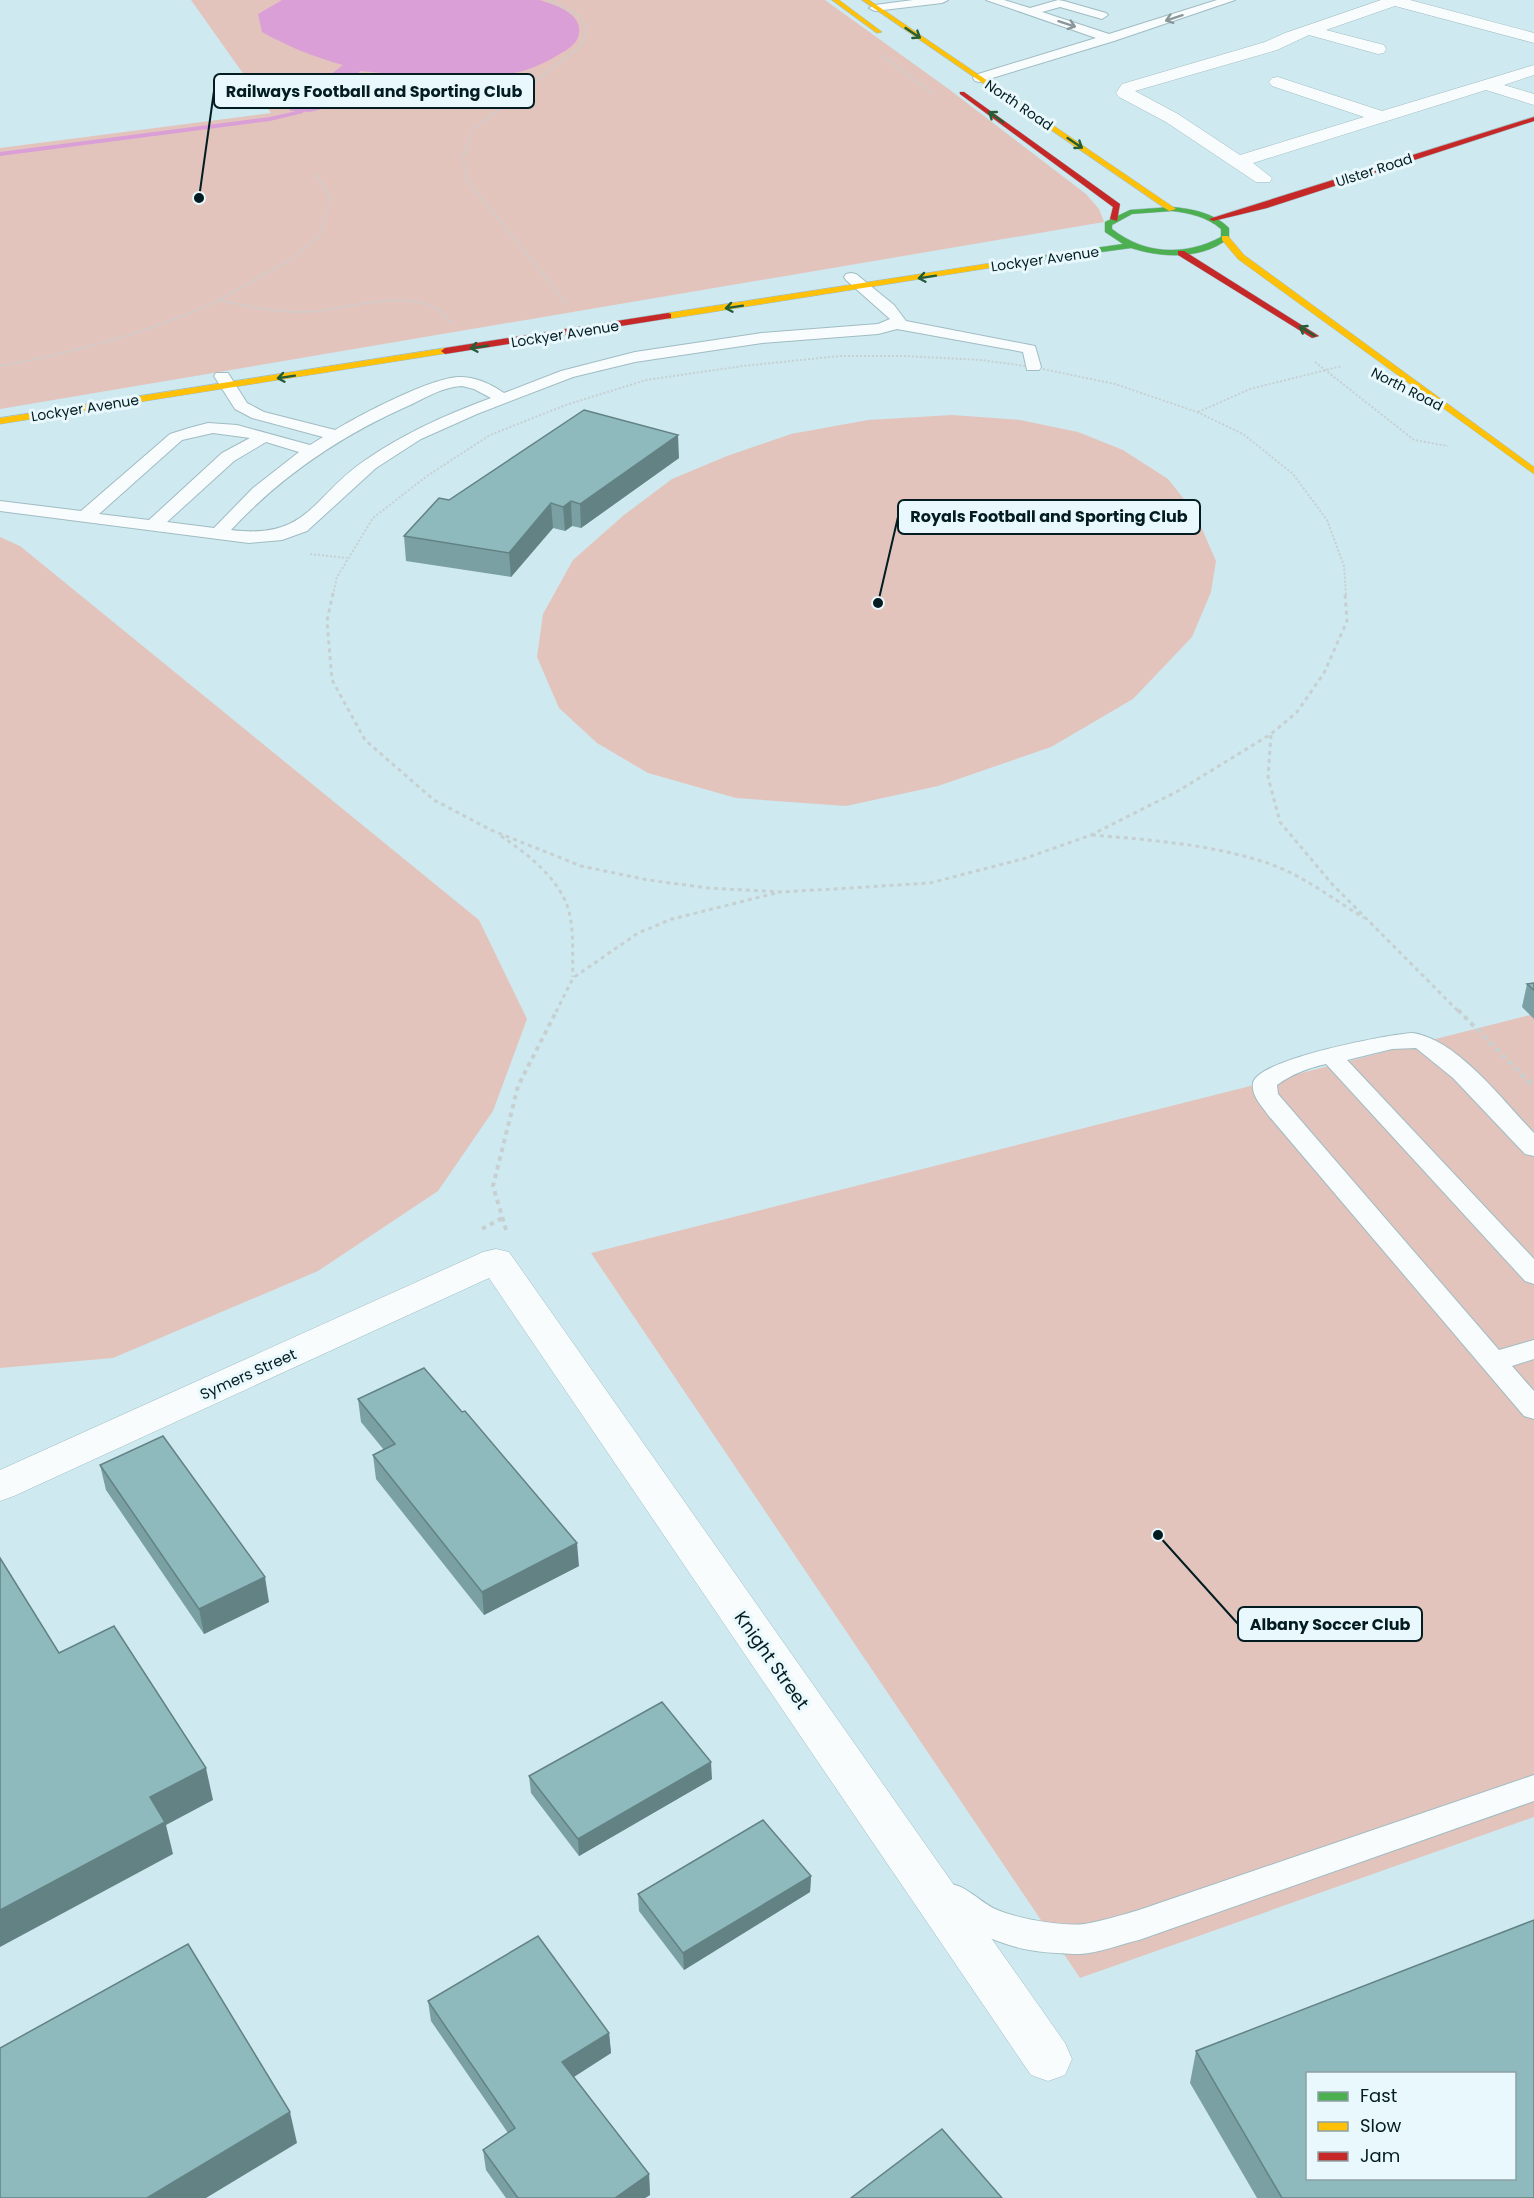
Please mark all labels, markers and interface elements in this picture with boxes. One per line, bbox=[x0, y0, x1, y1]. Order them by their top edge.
one-way arrow bbox=[1165, 13, 1184, 24]
one-way arrow bbox=[1057, 20, 1076, 31]
one-way arrow bbox=[905, 27, 921, 39]
callout: Railways Football and Sporting Club bbox=[214, 74, 534, 108]
street label: North Road bbox=[981, 75, 1057, 135]
text: Railways Football and Sporting Club bbox=[226, 80, 522, 103]
one-way arrow bbox=[988, 111, 1004, 123]
one-way arrow bbox=[1066, 137, 1082, 149]
street label: Ulster Road bbox=[1333, 148, 1415, 192]
street label: Lockyer Avenue bbox=[990, 241, 1101, 276]
one-way arrow bbox=[917, 271, 937, 282]
one-way arrow bbox=[725, 302, 744, 313]
street label: Lockyer Avenue bbox=[510, 316, 621, 352]
one-way arrow bbox=[1299, 325, 1316, 337]
one-way arrow bbox=[470, 342, 489, 353]
street label: North Road bbox=[1368, 362, 1446, 416]
one-way arrow bbox=[277, 372, 297, 383]
street label: Lockyer Avenue bbox=[30, 390, 141, 426]
callout: Royals Football and Sporting Club bbox=[898, 500, 1200, 534]
text: Royals Football and Sporting Club bbox=[910, 505, 1188, 528]
street label: Symers Street bbox=[197, 1343, 299, 1405]
street label: Knight Street bbox=[729, 1606, 815, 1714]
callout: Albany Soccer Club bbox=[1238, 1607, 1422, 1641]
text: Albany Soccer Club bbox=[1250, 1613, 1410, 1636]
legend bbox=[1306, 2072, 1516, 2180]
text: Fast bbox=[1360, 2083, 1397, 2108]
text: Slow bbox=[1360, 2113, 1402, 2138]
text: Jam bbox=[1360, 2143, 1400, 2168]

